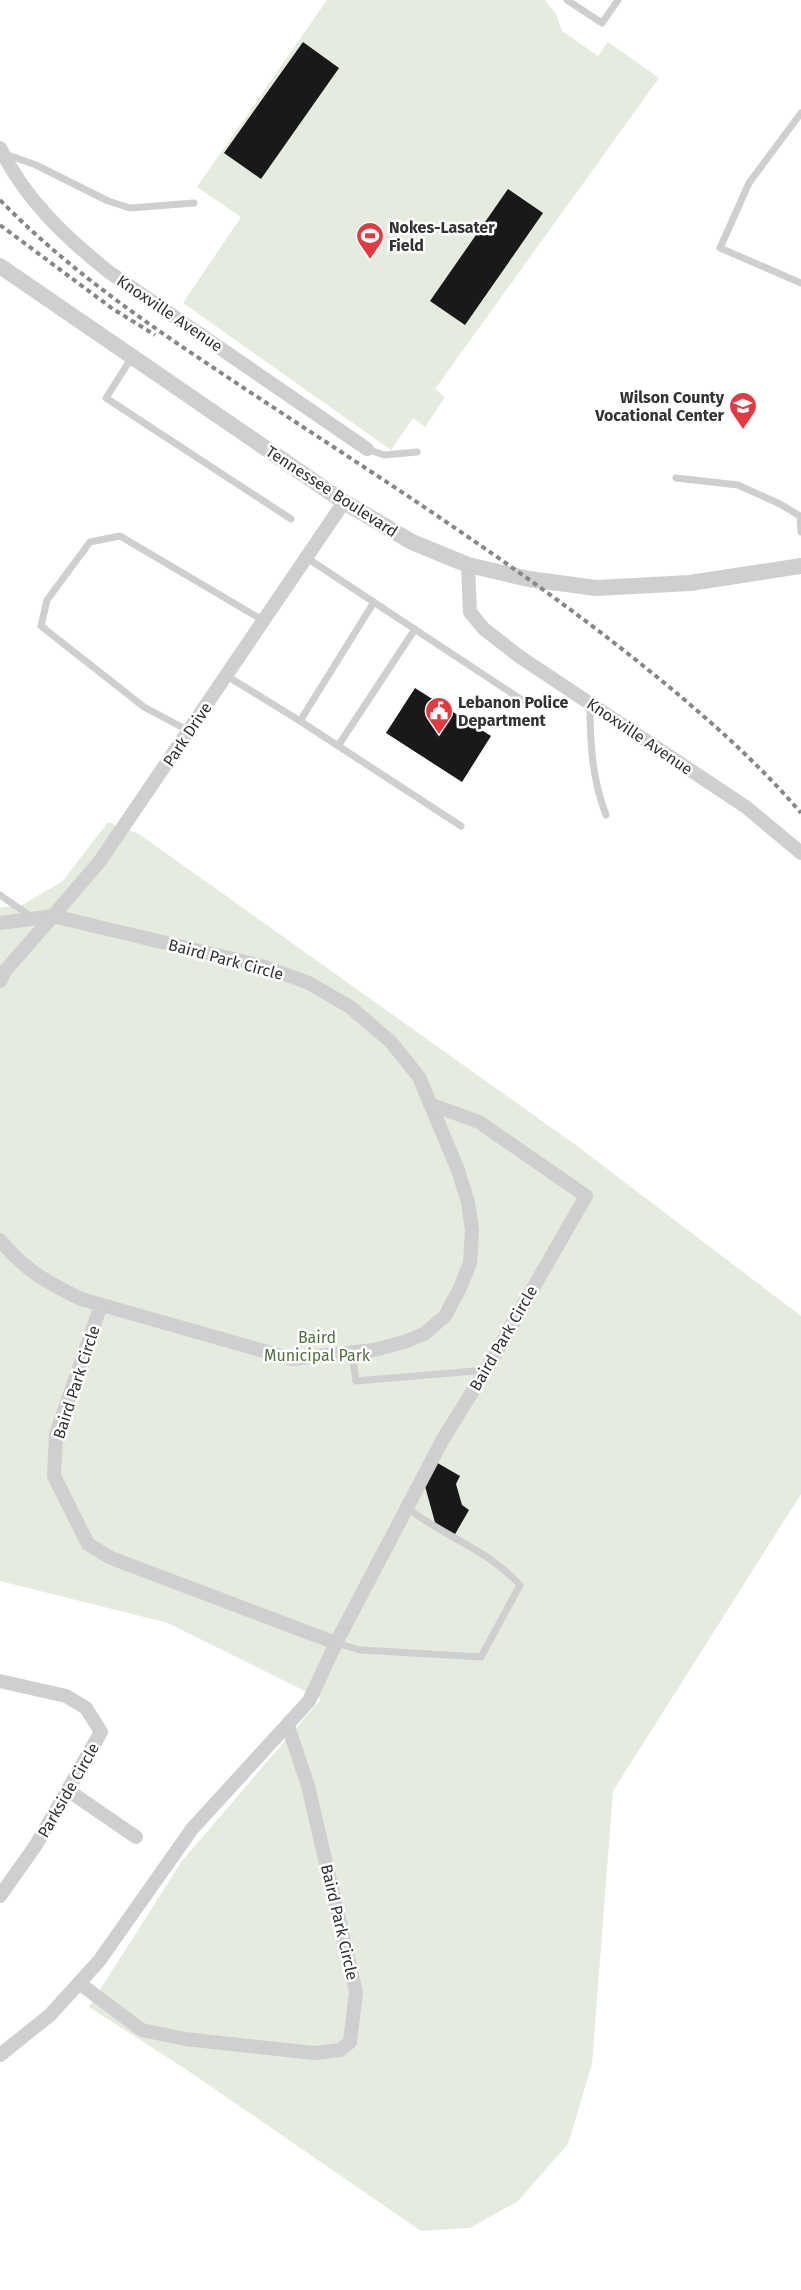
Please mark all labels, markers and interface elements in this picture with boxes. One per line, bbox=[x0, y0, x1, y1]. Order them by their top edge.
place label: Nokes-Lasater Field bbox=[389, 218, 495, 255]
sports icon: Nokes-Lasater Field bbox=[355, 221, 385, 260]
street label: Knoxville Avenue bbox=[113, 271, 226, 356]
place label: Wilson County Vocational Center bbox=[594, 388, 725, 425]
school or university icon: Wilson County Vocational Center bbox=[728, 391, 758, 430]
street label: Tennessee Boulevard bbox=[262, 442, 401, 541]
place label: Lebanon Police Department bbox=[458, 693, 568, 730]
street label: Knoxville Avenue bbox=[583, 694, 696, 779]
public building icon: Lebanon Police Department bbox=[424, 696, 454, 735]
street label: Park Drive bbox=[159, 699, 216, 770]
street label: Baird Park Circle bbox=[166, 935, 285, 984]
street label: Baird Park Circle bbox=[466, 1282, 541, 1394]
street label: Baird Park Circle bbox=[49, 1323, 104, 1441]
park label: Baird Municipal Park bbox=[264, 1328, 371, 1365]
street label: Parkside Circle bbox=[34, 1740, 103, 1841]
street label: Baird Park Circle bbox=[317, 1862, 362, 1982]

